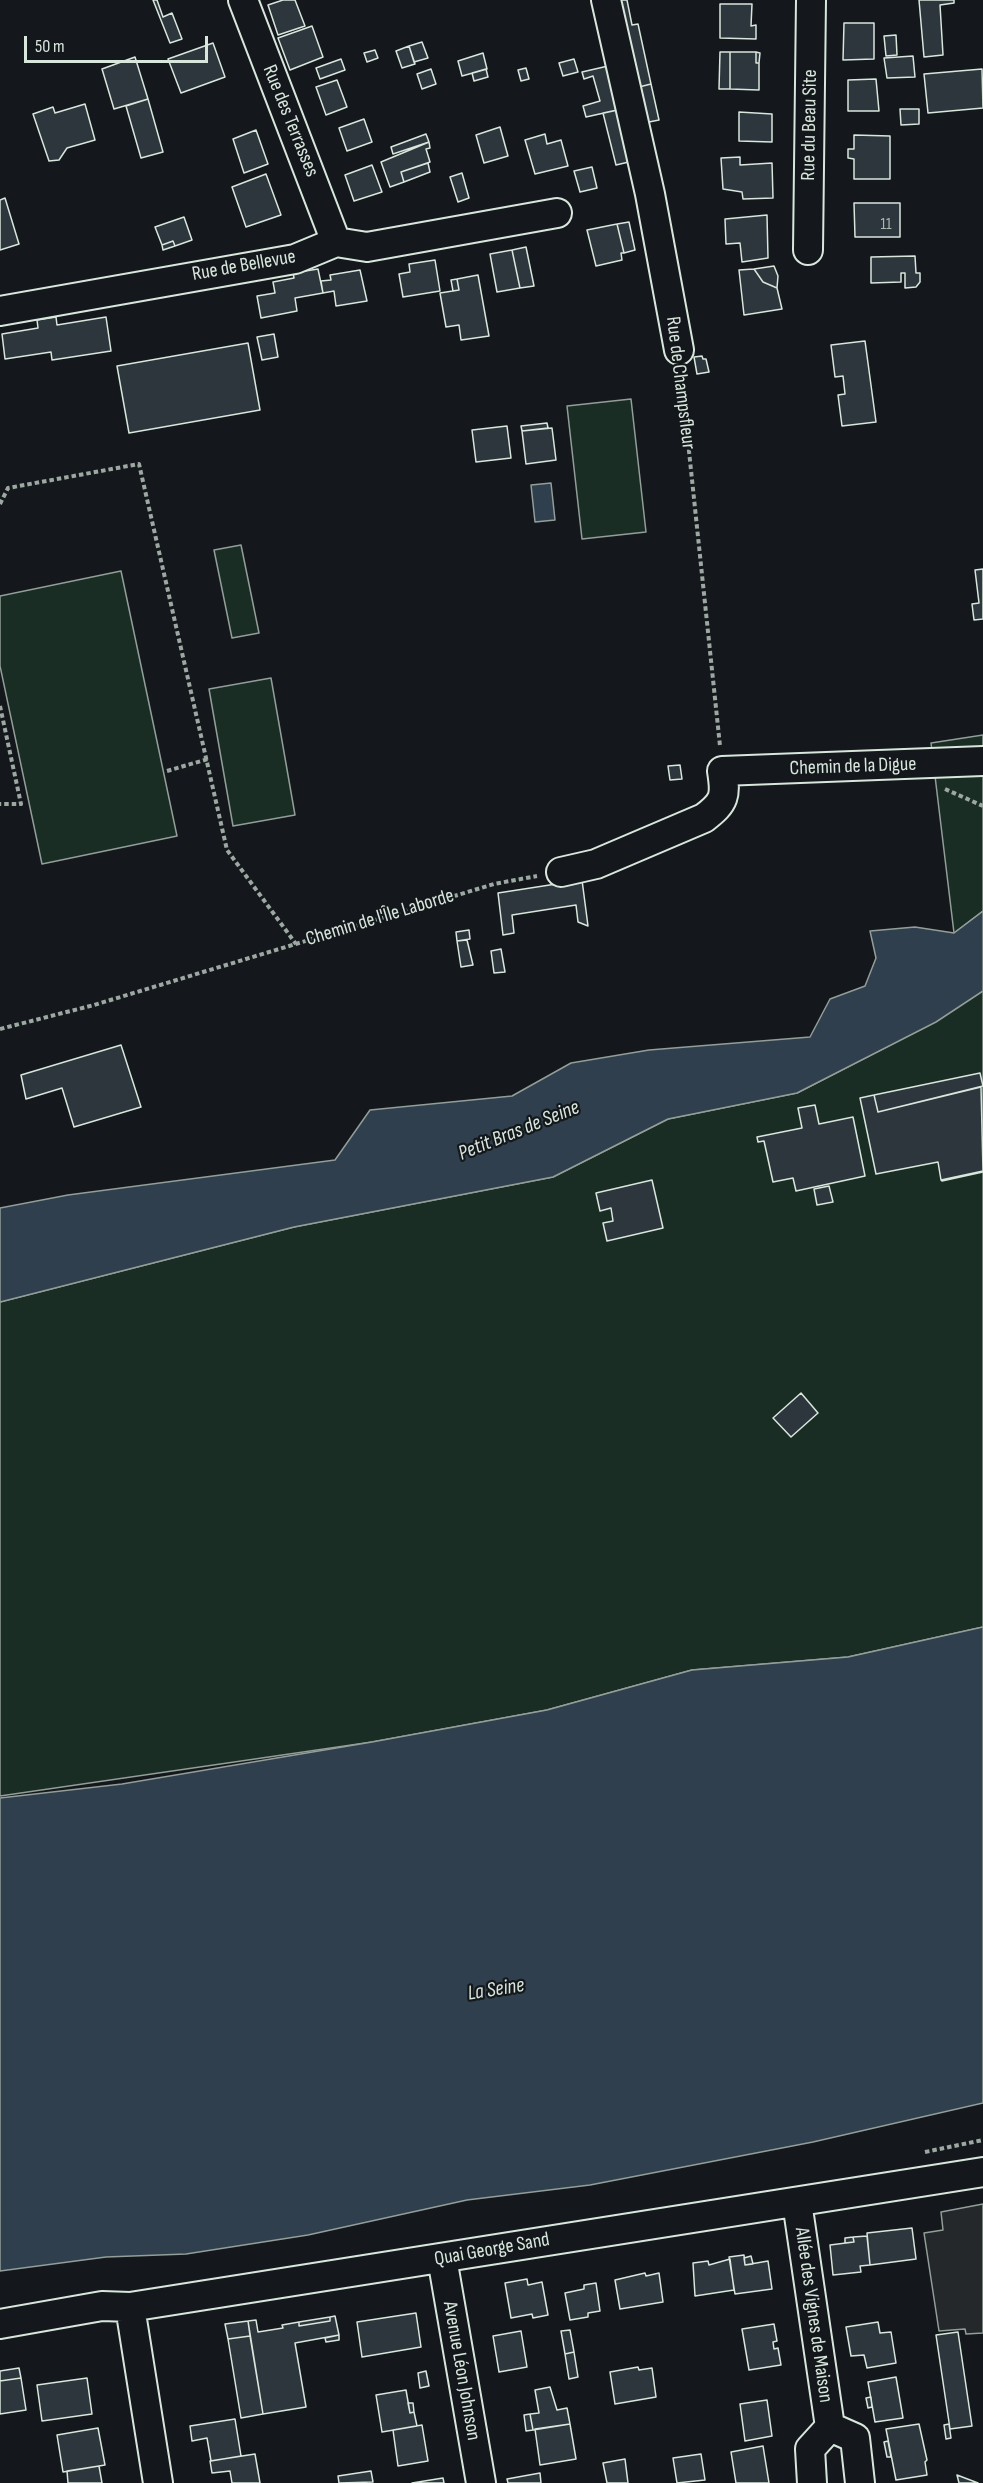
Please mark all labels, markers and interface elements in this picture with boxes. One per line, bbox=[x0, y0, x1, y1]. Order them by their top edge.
scale bar bbox=[27, 24, 212, 62]
text: 50 m bbox=[35, 36, 65, 57]
street label: Rue des Terrasses bbox=[257, 62, 323, 180]
street label: Rue du Beau Site bbox=[797, 69, 823, 181]
house number: 11 bbox=[880, 215, 892, 235]
street label: Rue de Bellevue bbox=[190, 245, 298, 287]
street label: Rue de Champsfleur bbox=[660, 315, 700, 451]
street label: Chemin de la Digue bbox=[789, 753, 917, 781]
street label: Chemin de l'Île Laborde bbox=[303, 884, 457, 952]
water label: Petit Bras de Seine bbox=[455, 1095, 583, 1167]
water label: La Seine bbox=[466, 1973, 526, 2007]
street label: Allée des Vignes de Maison bbox=[789, 2226, 837, 2404]
street label: Quai George Sand bbox=[432, 2228, 552, 2272]
street label: Avenue Léon Johnson bbox=[437, 2300, 485, 2442]

